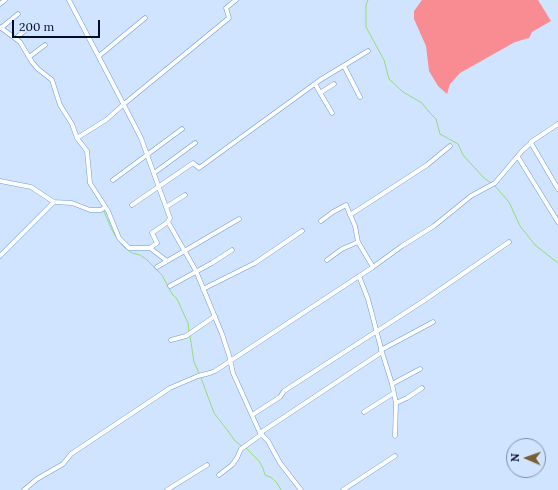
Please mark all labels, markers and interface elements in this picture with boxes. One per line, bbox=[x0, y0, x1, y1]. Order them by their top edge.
scale bar bbox=[14, 12, 102, 38]
text: 200 m bbox=[19, 19, 54, 34]
north arrow bbox=[506, 438, 546, 478]
text: N bbox=[508, 453, 522, 462]

